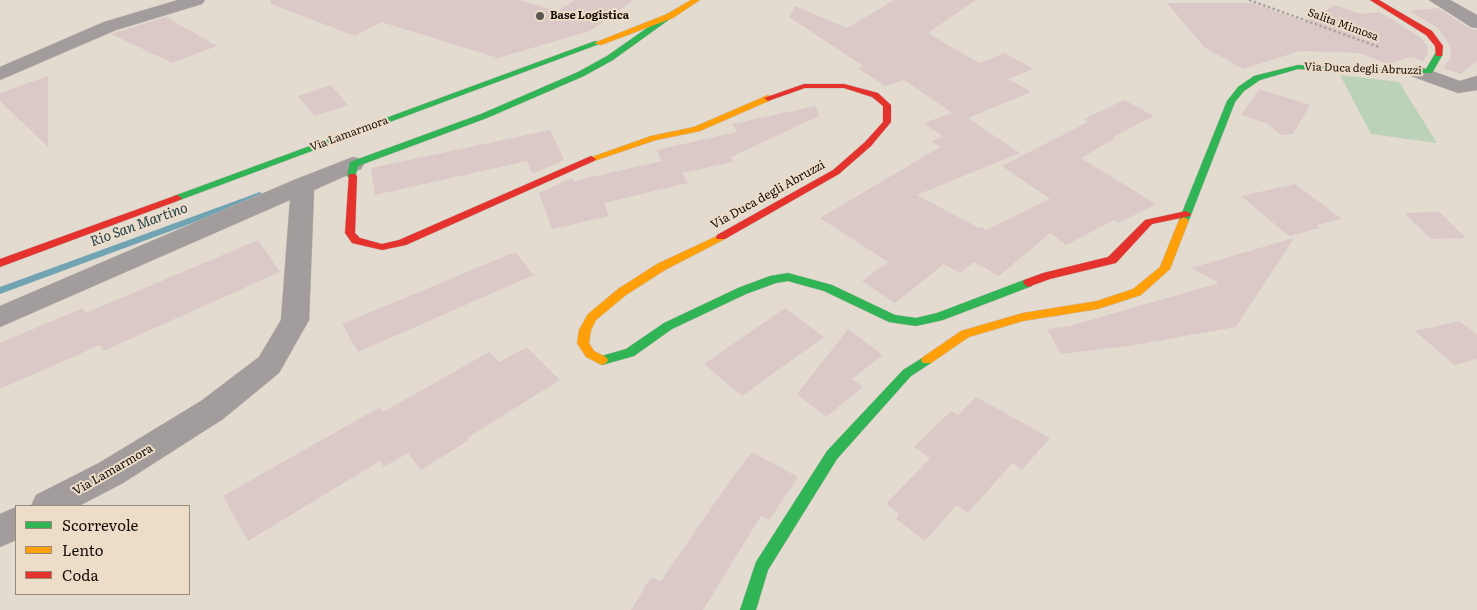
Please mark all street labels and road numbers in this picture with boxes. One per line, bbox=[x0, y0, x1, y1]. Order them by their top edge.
street label: Salita Mimosa bbox=[1306, 6, 1380, 44]
street label: Via Duca degli Abruzzi bbox=[1304, 60, 1422, 78]
street label: Via Lamarmora bbox=[308, 114, 390, 154]
street label: Via Duca degli Abruzzi bbox=[708, 158, 828, 232]
street label: Via Lamarmora bbox=[71, 441, 155, 499]

